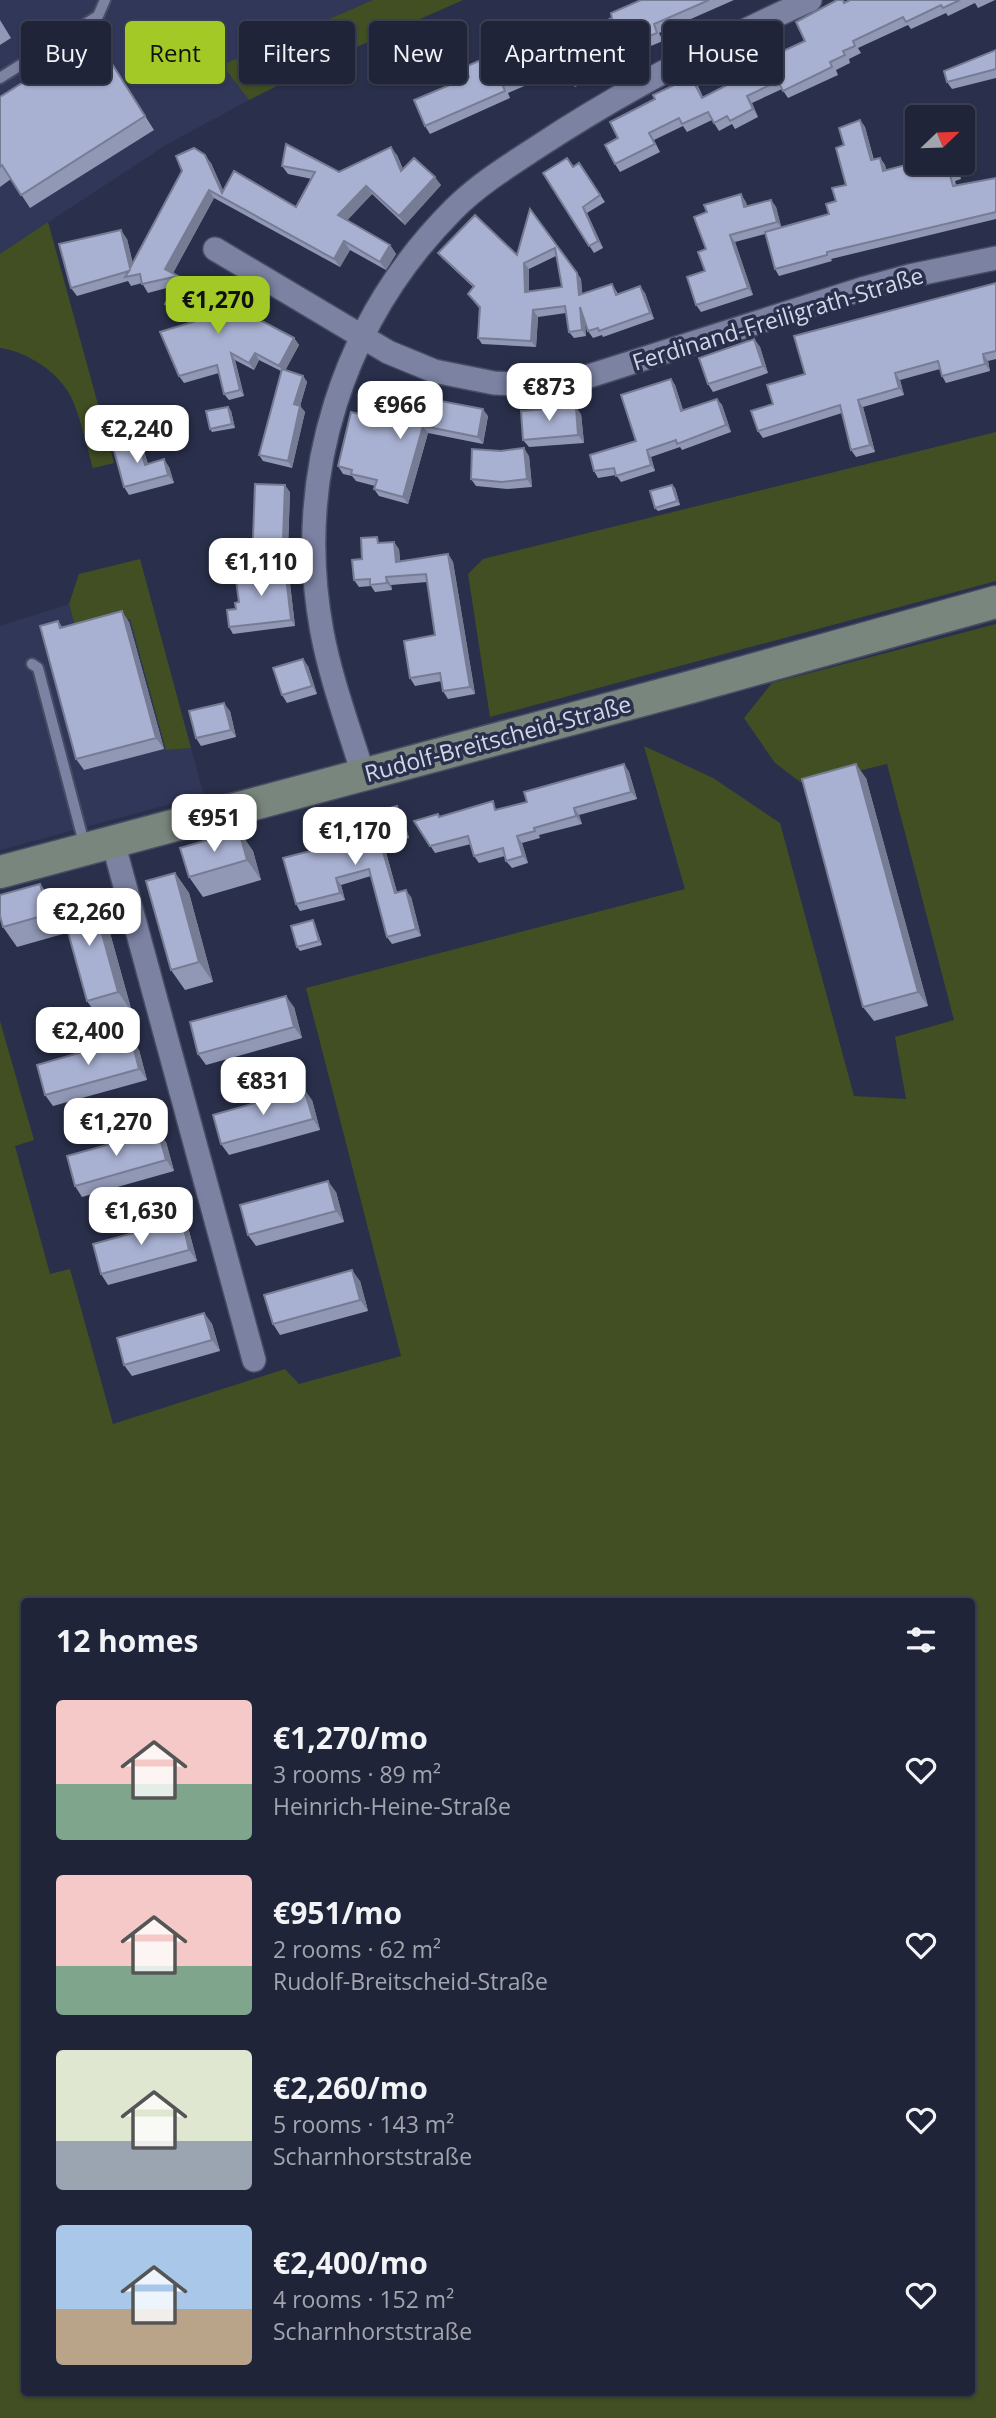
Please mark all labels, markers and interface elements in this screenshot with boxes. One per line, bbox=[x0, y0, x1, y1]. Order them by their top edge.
chip: Buy bbox=[21, 21, 111, 84]
chip: Rent bbox=[125, 21, 225, 84]
chip: Filters bbox=[239, 21, 355, 84]
chip: New bbox=[369, 21, 467, 84]
chip: Apartment bbox=[481, 21, 649, 84]
chip: House bbox=[663, 21, 783, 84]
north arrow bbox=[905, 105, 975, 175]
map controls bbox=[905, 105, 975, 175]
street label: Ferdinand-Freiligrath-Straße bbox=[628, 258, 927, 378]
pin: €1,270 bbox=[161, 276, 275, 336]
text: €1,270 bbox=[182, 283, 254, 315]
pin: €873 bbox=[508, 364, 590, 423]
text: €873 bbox=[523, 370, 575, 402]
pin: €966 bbox=[359, 382, 441, 441]
text: €966 bbox=[374, 388, 426, 420]
pin: €2,240 bbox=[80, 406, 194, 465]
text: €2,240 bbox=[101, 412, 173, 444]
pin: €1,110 bbox=[204, 538, 318, 598]
text: €1,110 bbox=[225, 545, 297, 577]
street label: Rudolf-Breitscheid-Straße bbox=[361, 687, 635, 789]
pin: €951 bbox=[173, 794, 255, 854]
text: €951 bbox=[188, 801, 240, 833]
pin: €1,170 bbox=[298, 808, 412, 867]
text: €1,170 bbox=[319, 814, 391, 846]
pin: €2,260 bbox=[32, 888, 146, 948]
text: €2,260 bbox=[53, 895, 125, 927]
pin: €2,400 bbox=[31, 1007, 145, 1067]
text: €2,400 bbox=[52, 1014, 124, 1046]
pin: €831 bbox=[222, 1058, 304, 1117]
text: €831 bbox=[237, 1064, 289, 1096]
pin: €1,270 bbox=[59, 1098, 173, 1158]
text: €1,270 bbox=[80, 1105, 152, 1137]
pin: €1,630 bbox=[84, 1188, 198, 1247]
text: €1,630 bbox=[105, 1194, 177, 1226]
text: 12 homes bbox=[56, 1620, 199, 1661]
icon: filters bbox=[902, 1621, 940, 1659]
text: €1,270/mo bbox=[273, 1717, 428, 1758]
icon: home bbox=[112, 1728, 196, 1812]
icon: heart bbox=[902, 1751, 940, 1789]
text: 3 rooms · 89 m² bbox=[273, 1758, 441, 1790]
text: Heinrich-Heine-Straße bbox=[273, 1790, 511, 1822]
text: €951/mo bbox=[273, 1892, 402, 1933]
icon: home bbox=[112, 1903, 196, 1987]
icon: heart bbox=[902, 1926, 940, 1964]
text: 2 rooms · 62 m² bbox=[273, 1933, 441, 1965]
text: Rudolf-Breitscheid-Straße bbox=[273, 1965, 548, 1997]
text: €2,260/mo bbox=[273, 2067, 428, 2108]
icon: home bbox=[112, 2078, 196, 2162]
icon: heart bbox=[902, 2101, 940, 2139]
text: 5 rooms · 143 m² bbox=[273, 2108, 454, 2140]
text: Scharnhorststraße bbox=[273, 2140, 472, 2172]
text: €2,400/mo bbox=[273, 2242, 428, 2283]
icon: home bbox=[112, 2253, 196, 2337]
icon: heart bbox=[902, 2276, 940, 2314]
text: 4 rooms · 152 m² bbox=[273, 2283, 454, 2315]
text: Scharnhorststraße bbox=[273, 2315, 472, 2347]

